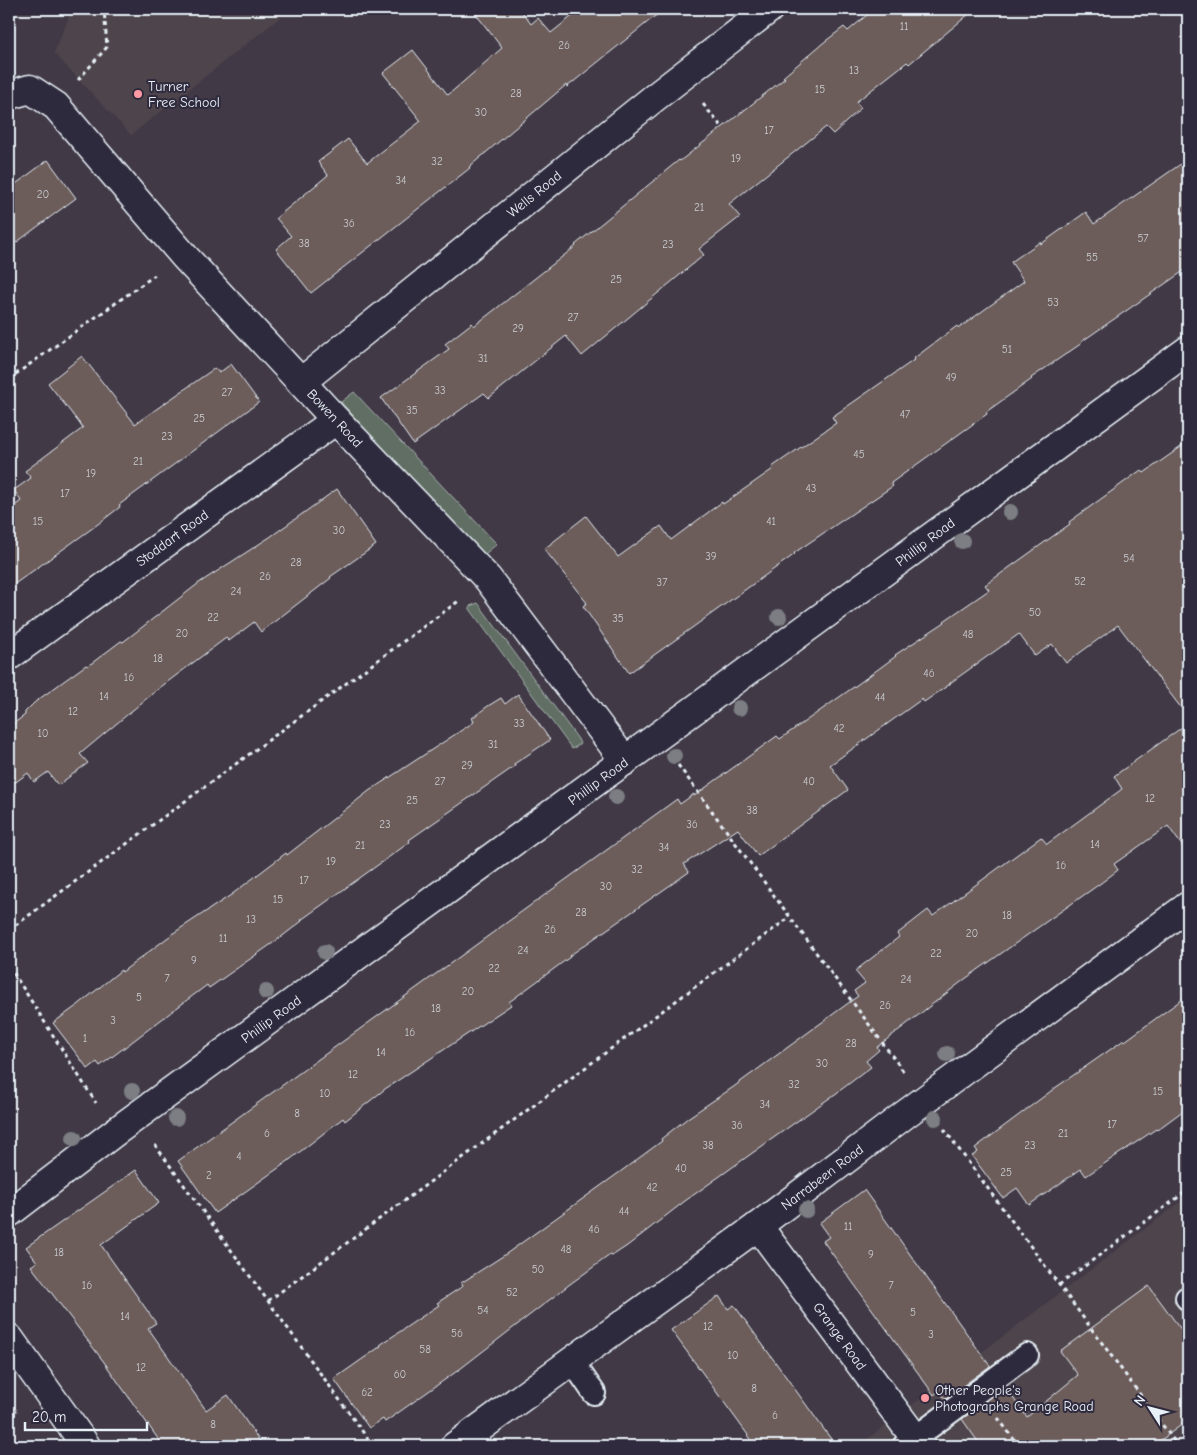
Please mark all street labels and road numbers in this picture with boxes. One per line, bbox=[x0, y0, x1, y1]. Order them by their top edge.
street label: Wells Road bbox=[504, 167, 565, 221]
street label: Bowen Road bbox=[303, 386, 366, 451]
street label: Stoddart Road bbox=[133, 506, 212, 570]
street label: Phillip Road bbox=[892, 514, 958, 570]
street label: Phillip Road bbox=[565, 754, 632, 809]
street label: Phillip Road bbox=[238, 992, 305, 1047]
street label: Narrabeen Road bbox=[778, 1141, 867, 1214]
street label: Grange Road bbox=[809, 1299, 870, 1373]

